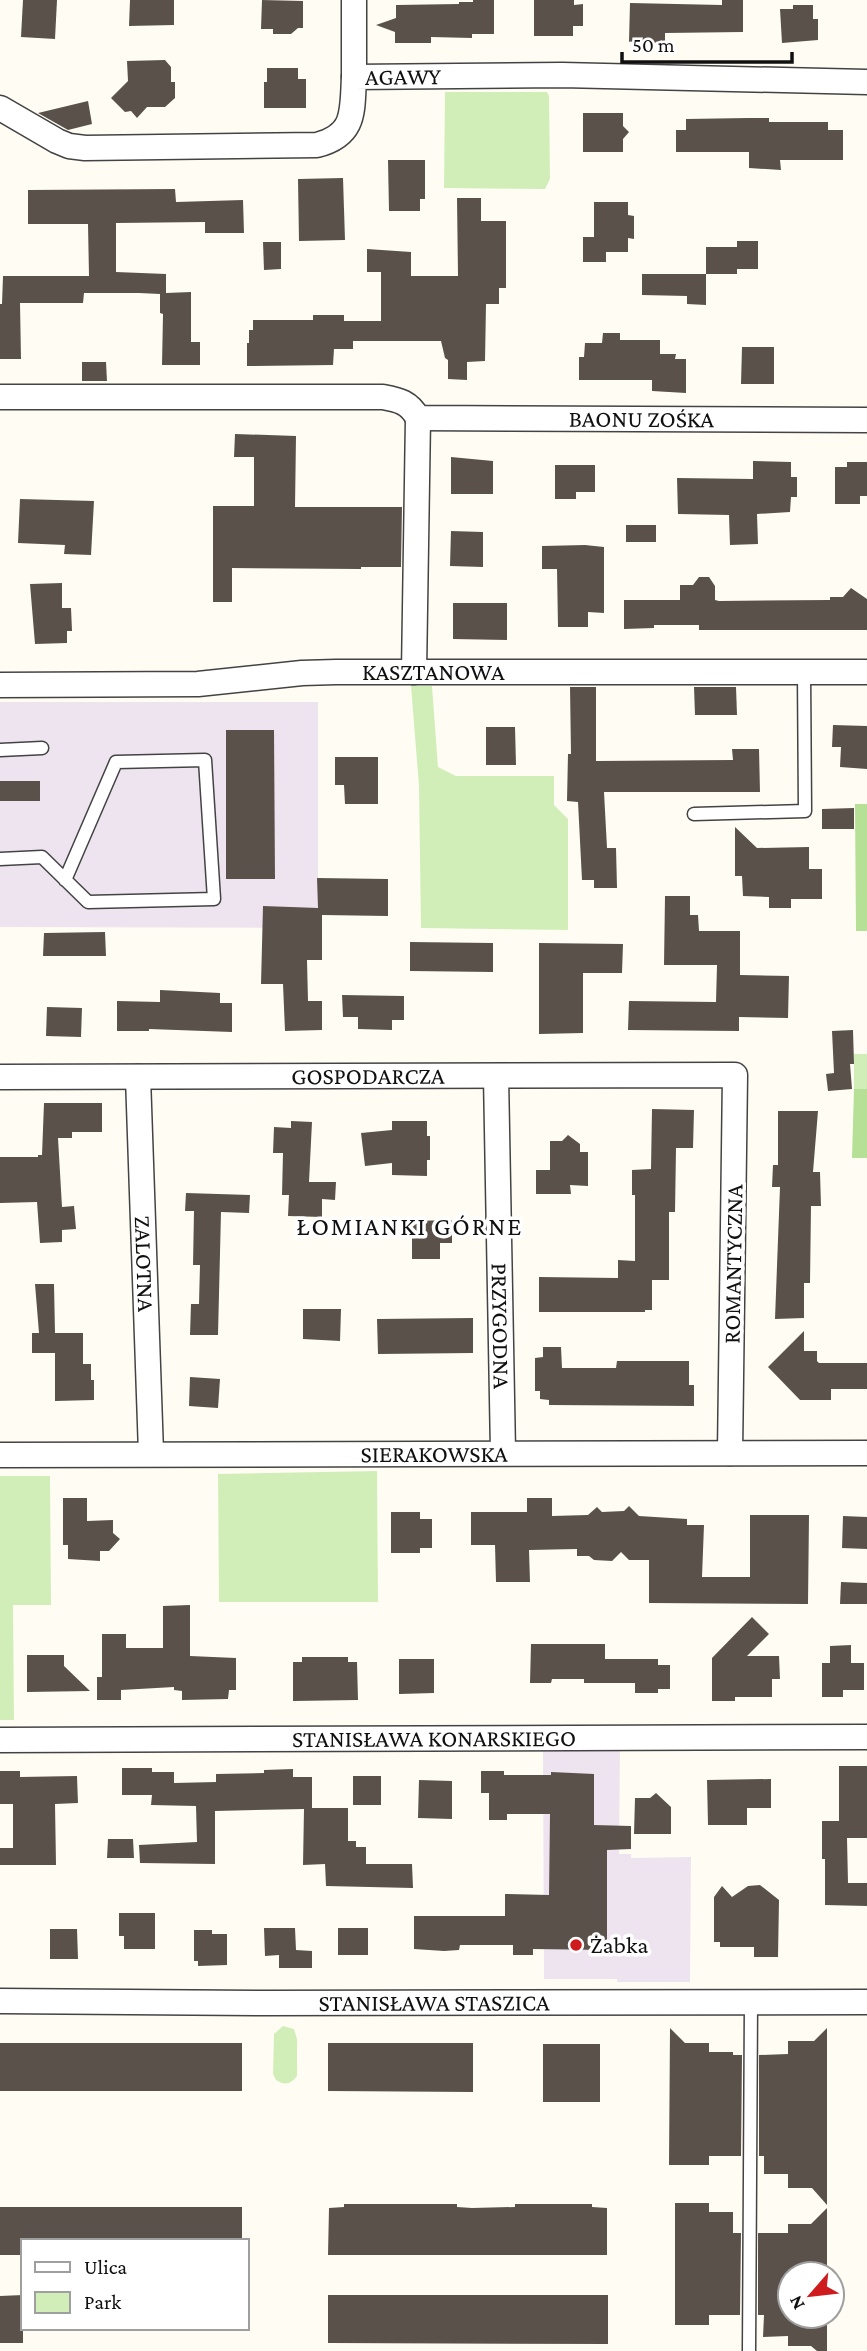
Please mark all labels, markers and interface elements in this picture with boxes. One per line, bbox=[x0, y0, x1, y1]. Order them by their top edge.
scale bar bbox=[622, 21, 792, 65]
text: 50 m bbox=[632, 33, 675, 57]
street label: AGAWY bbox=[365, 62, 441, 90]
street label: BAONU ZOŚKA bbox=[569, 405, 714, 432]
street label: KASZTANOWA bbox=[362, 658, 505, 685]
street label: GOSPODARCZA bbox=[291, 1062, 445, 1089]
street label: ROMANTYCZNA bbox=[718, 1184, 747, 1344]
district label: ŁOMIANKI GÓRNE bbox=[297, 1212, 523, 1241]
street label: ZALOTNA bbox=[130, 1215, 160, 1313]
street label: PRZYGODNA bbox=[486, 1263, 516, 1390]
street label: SIERAKOWSKA bbox=[360, 1440, 508, 1467]
street label: STANISŁAWA KONARSKIEGO bbox=[292, 1724, 576, 1752]
place label: Żabka bbox=[590, 1931, 648, 1958]
marker: Żabka bbox=[568, 1937, 584, 1953]
street label: STANISŁAWA STASZICA bbox=[318, 1989, 550, 2016]
legend bbox=[21, 2239, 248, 2330]
text: Ulica bbox=[84, 2255, 127, 2279]
north arrow bbox=[776, 2260, 846, 2330]
text: Park bbox=[84, 2290, 121, 2314]
text: N bbox=[784, 2292, 809, 2313]

